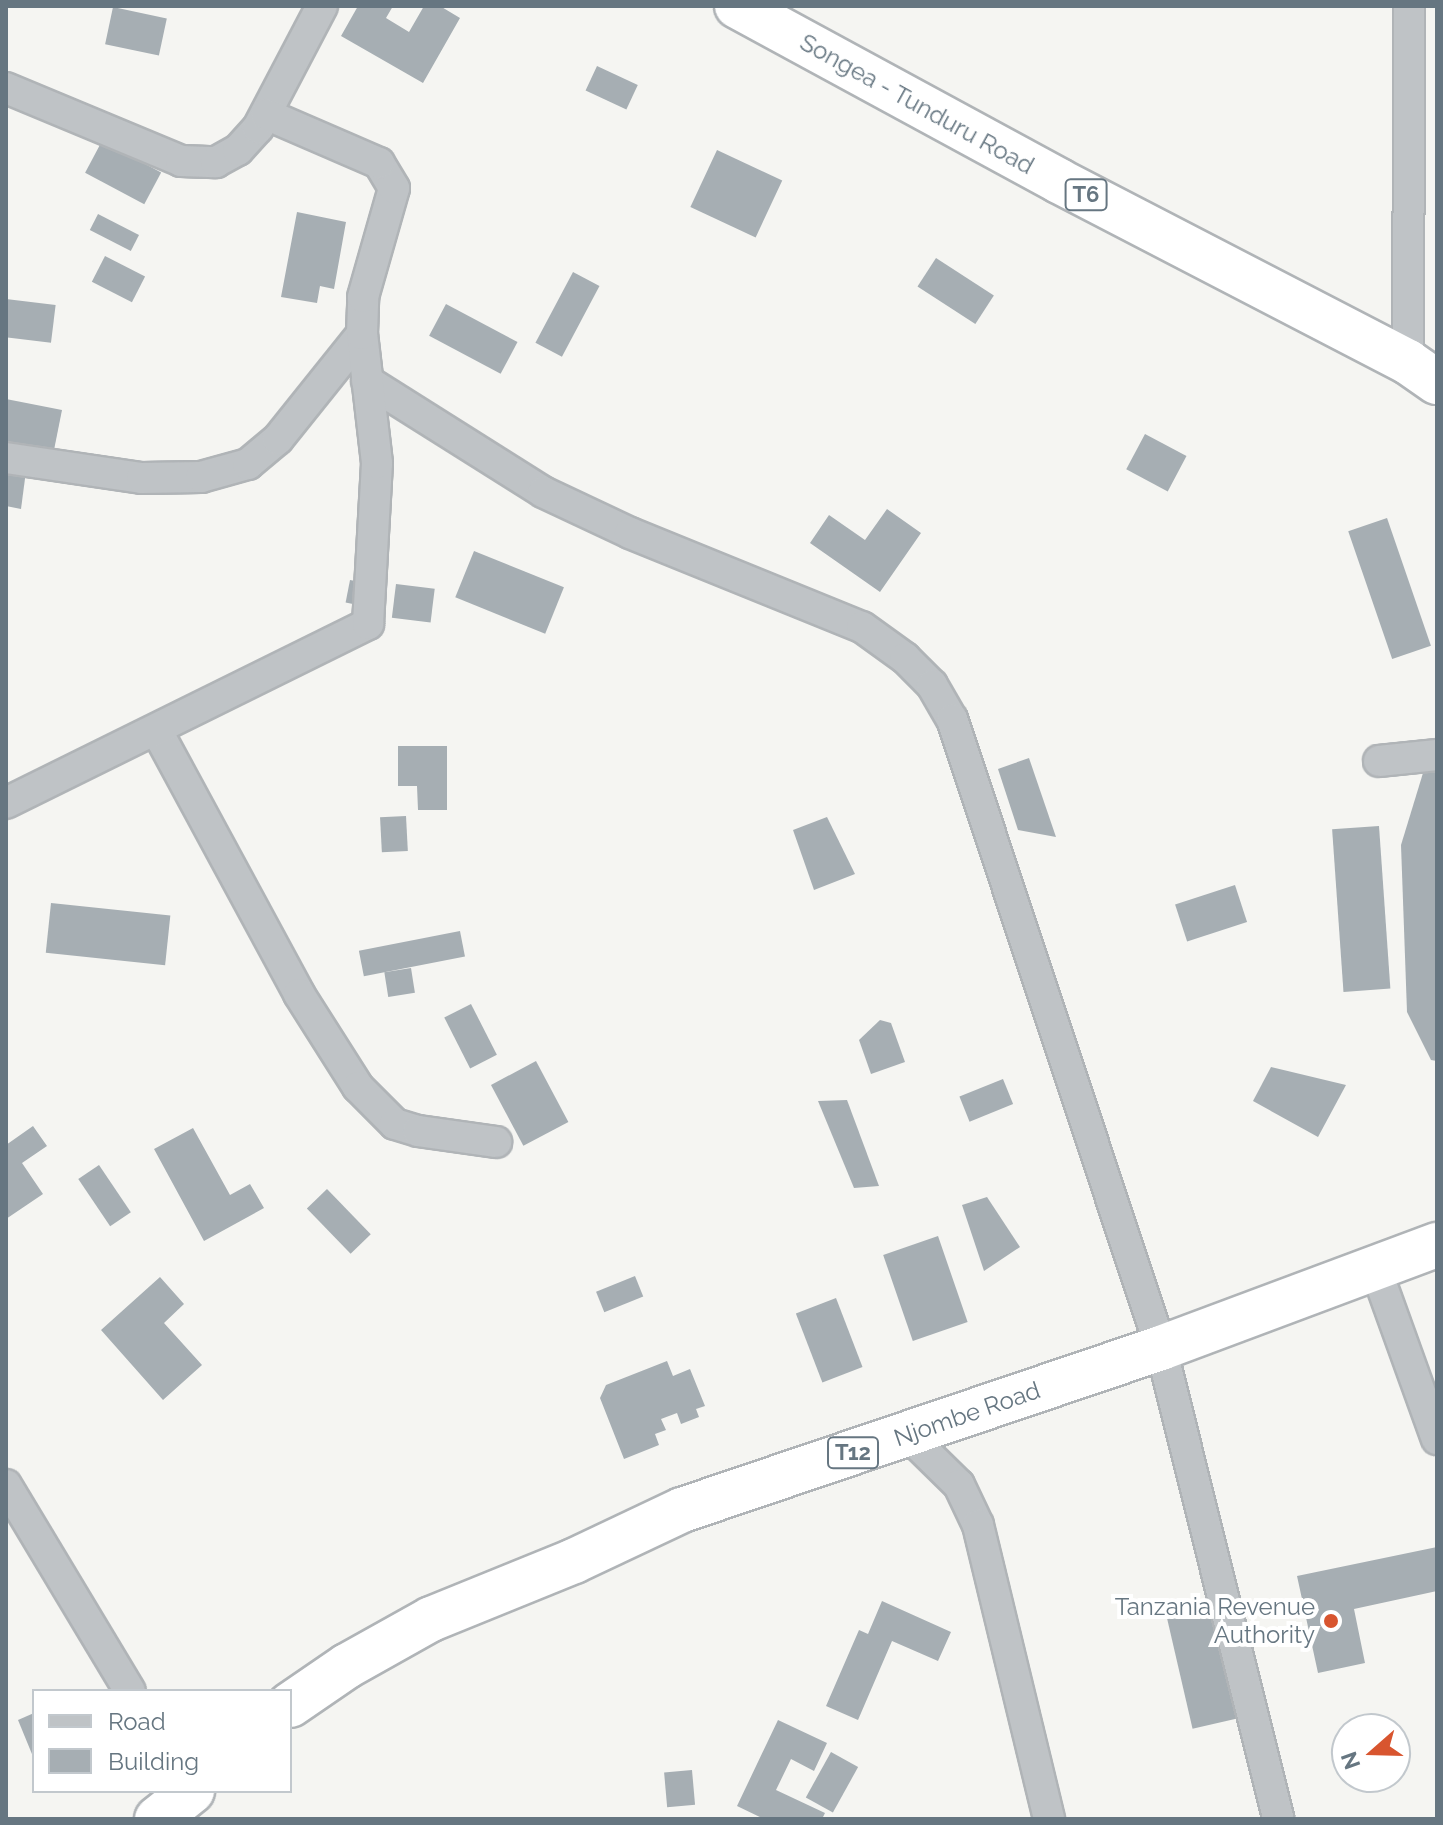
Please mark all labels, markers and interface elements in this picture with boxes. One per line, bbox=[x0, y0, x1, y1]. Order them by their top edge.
street label: Songea - Tunduru Road bbox=[795, 27, 1039, 181]
road number: T6 bbox=[1064, 177, 1108, 213]
street label: Njombe Road bbox=[890, 1376, 1044, 1452]
road number: T12 bbox=[827, 1435, 879, 1471]
place label: Tanzania Revenue Authority bbox=[1115, 1593, 1315, 1649]
marker: Tanzania Revenue Authority bbox=[1322, 1612, 1340, 1630]
legend bbox=[32, 1689, 292, 1793]
text: Road bbox=[108, 1707, 166, 1736]
north arrow bbox=[1331, 1713, 1411, 1793]
text: Building bbox=[108, 1747, 199, 1776]
text: N bbox=[1335, 1748, 1365, 1773]

